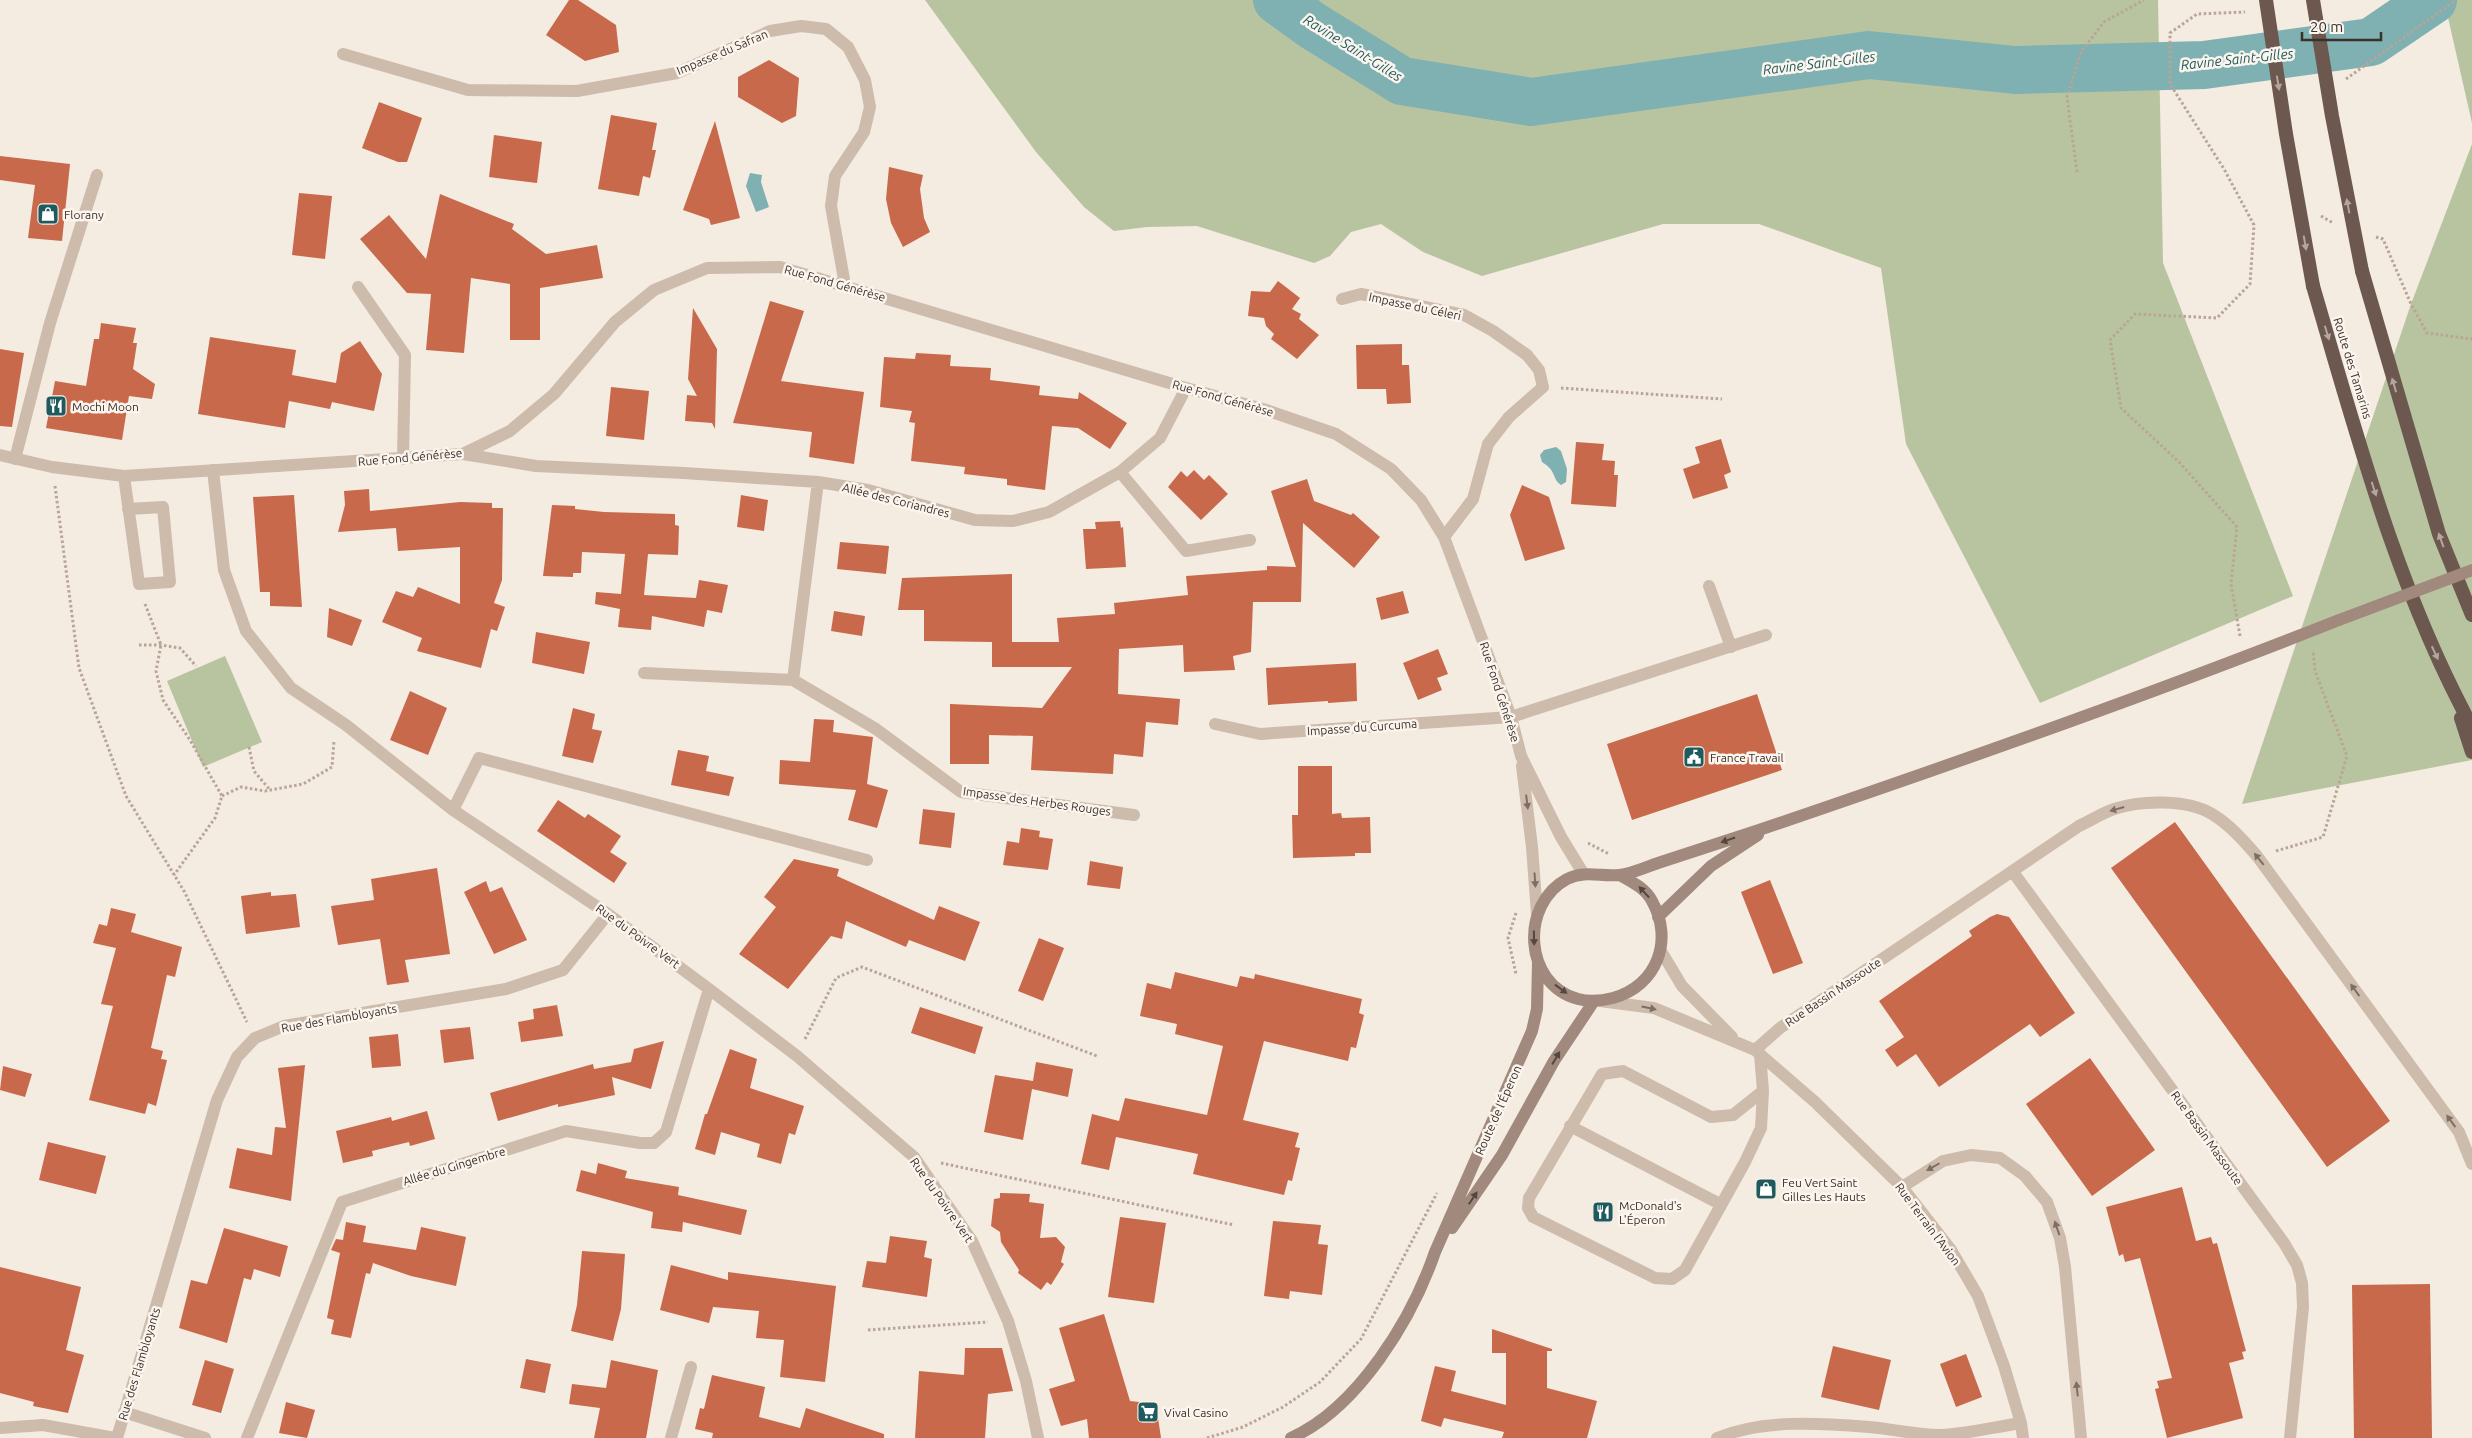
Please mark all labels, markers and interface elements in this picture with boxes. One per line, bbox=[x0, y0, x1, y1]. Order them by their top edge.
scale bar bbox=[2302, 10, 2381, 42]
water label: Ravine Saint-Gilles bbox=[1301, 11, 1405, 85]
text: 20 m bbox=[2310, 18, 2343, 35]
street label: Impasse du Safran bbox=[675, 27, 769, 77]
water label: Ravine Saint-Gilles bbox=[2180, 45, 2294, 73]
water label: Ravine Saint-Gilles bbox=[1762, 48, 1876, 78]
one-way arrow bbox=[2274, 75, 2282, 91]
one-way arrow bbox=[2344, 198, 2352, 214]
shop icon: Florany bbox=[36, 202, 60, 226]
place label: Florany bbox=[64, 208, 104, 221]
one-way arrow bbox=[2301, 236, 2309, 252]
street label: Rue Fond Générèse bbox=[783, 262, 887, 304]
street label: Impasse du Céleri bbox=[1368, 290, 1463, 322]
street label: Route des Tamarins bbox=[2331, 316, 2375, 420]
one-way arrow bbox=[2323, 326, 2331, 341]
street label: Rue Fond Générèse bbox=[1171, 377, 1275, 419]
one-way arrow bbox=[2390, 377, 2398, 393]
restaurant icon: Mochi Moon bbox=[44, 394, 68, 418]
place label: Mochi Moon bbox=[72, 400, 139, 413]
street label: Rue Fond Générèse bbox=[357, 446, 463, 468]
street label: Allée des Coriandres bbox=[841, 480, 951, 520]
one-way arrow bbox=[2371, 481, 2378, 496]
one-way arrow bbox=[2437, 533, 2444, 548]
street label: Rue Fond Générèse bbox=[1478, 640, 1522, 744]
one-way arrow bbox=[2431, 646, 2439, 660]
street label: Impasse du Curcuma bbox=[1306, 717, 1418, 737]
public building icon: France Travail bbox=[1682, 745, 1706, 769]
place label: France Travail bbox=[1710, 751, 1784, 764]
street label: Impasse des Herbes Rouges bbox=[962, 784, 1112, 818]
one-way arrow bbox=[1523, 794, 1531, 810]
one-way arrow bbox=[2109, 806, 2124, 814]
one-way arrow bbox=[1720, 836, 1735, 844]
one-way arrow bbox=[2253, 852, 2264, 865]
one-way arrow bbox=[1531, 873, 1539, 889]
one-way arrow bbox=[1638, 886, 1650, 898]
street label: Rue du Poivre Vert bbox=[594, 901, 683, 971]
one-way arrow bbox=[1530, 930, 1538, 946]
street label: Rue Bassin Massoute bbox=[1783, 955, 1883, 1029]
one-way arrow bbox=[2350, 983, 2360, 996]
one-way arrow bbox=[1554, 984, 1568, 994]
street label: Rue des Flambloyants bbox=[280, 1001, 398, 1035]
one-way arrow bbox=[1641, 1004, 1657, 1012]
one-way arrow bbox=[1552, 1052, 1561, 1065]
street label: Route de l'Éperon bbox=[1472, 1063, 1524, 1157]
street label: Rue Bassin Massoute bbox=[2169, 1089, 2245, 1187]
one-way arrow bbox=[2446, 1114, 2456, 1128]
street label: Allée du Gingembre bbox=[401, 1144, 507, 1188]
street label: Rue du Poivre Vert bbox=[908, 1155, 976, 1245]
one-way arrow bbox=[1926, 1163, 1940, 1171]
place label: Feu Vert Saint Gilles Les Hauts bbox=[1782, 1176, 1866, 1203]
shop icon: Feu Vert Saint Gilles Les Hauts bbox=[1754, 1177, 1778, 1201]
street label: Rue Terrain l'Avion bbox=[1893, 1180, 1963, 1268]
one-way arrow bbox=[1468, 1191, 1478, 1204]
place label: McDonald's L'Éperon bbox=[1619, 1199, 1682, 1226]
restaurant icon: McDonald's L'Éperon bbox=[1591, 1200, 1615, 1224]
one-way arrow bbox=[2053, 1221, 2060, 1236]
street label: Rue des Flambloyants bbox=[116, 1306, 162, 1422]
one-way arrow bbox=[2072, 1381, 2080, 1397]
supermarket icon: Vival Casino bbox=[1136, 1400, 1160, 1424]
place label: Vival Casino bbox=[1164, 1406, 1228, 1419]

